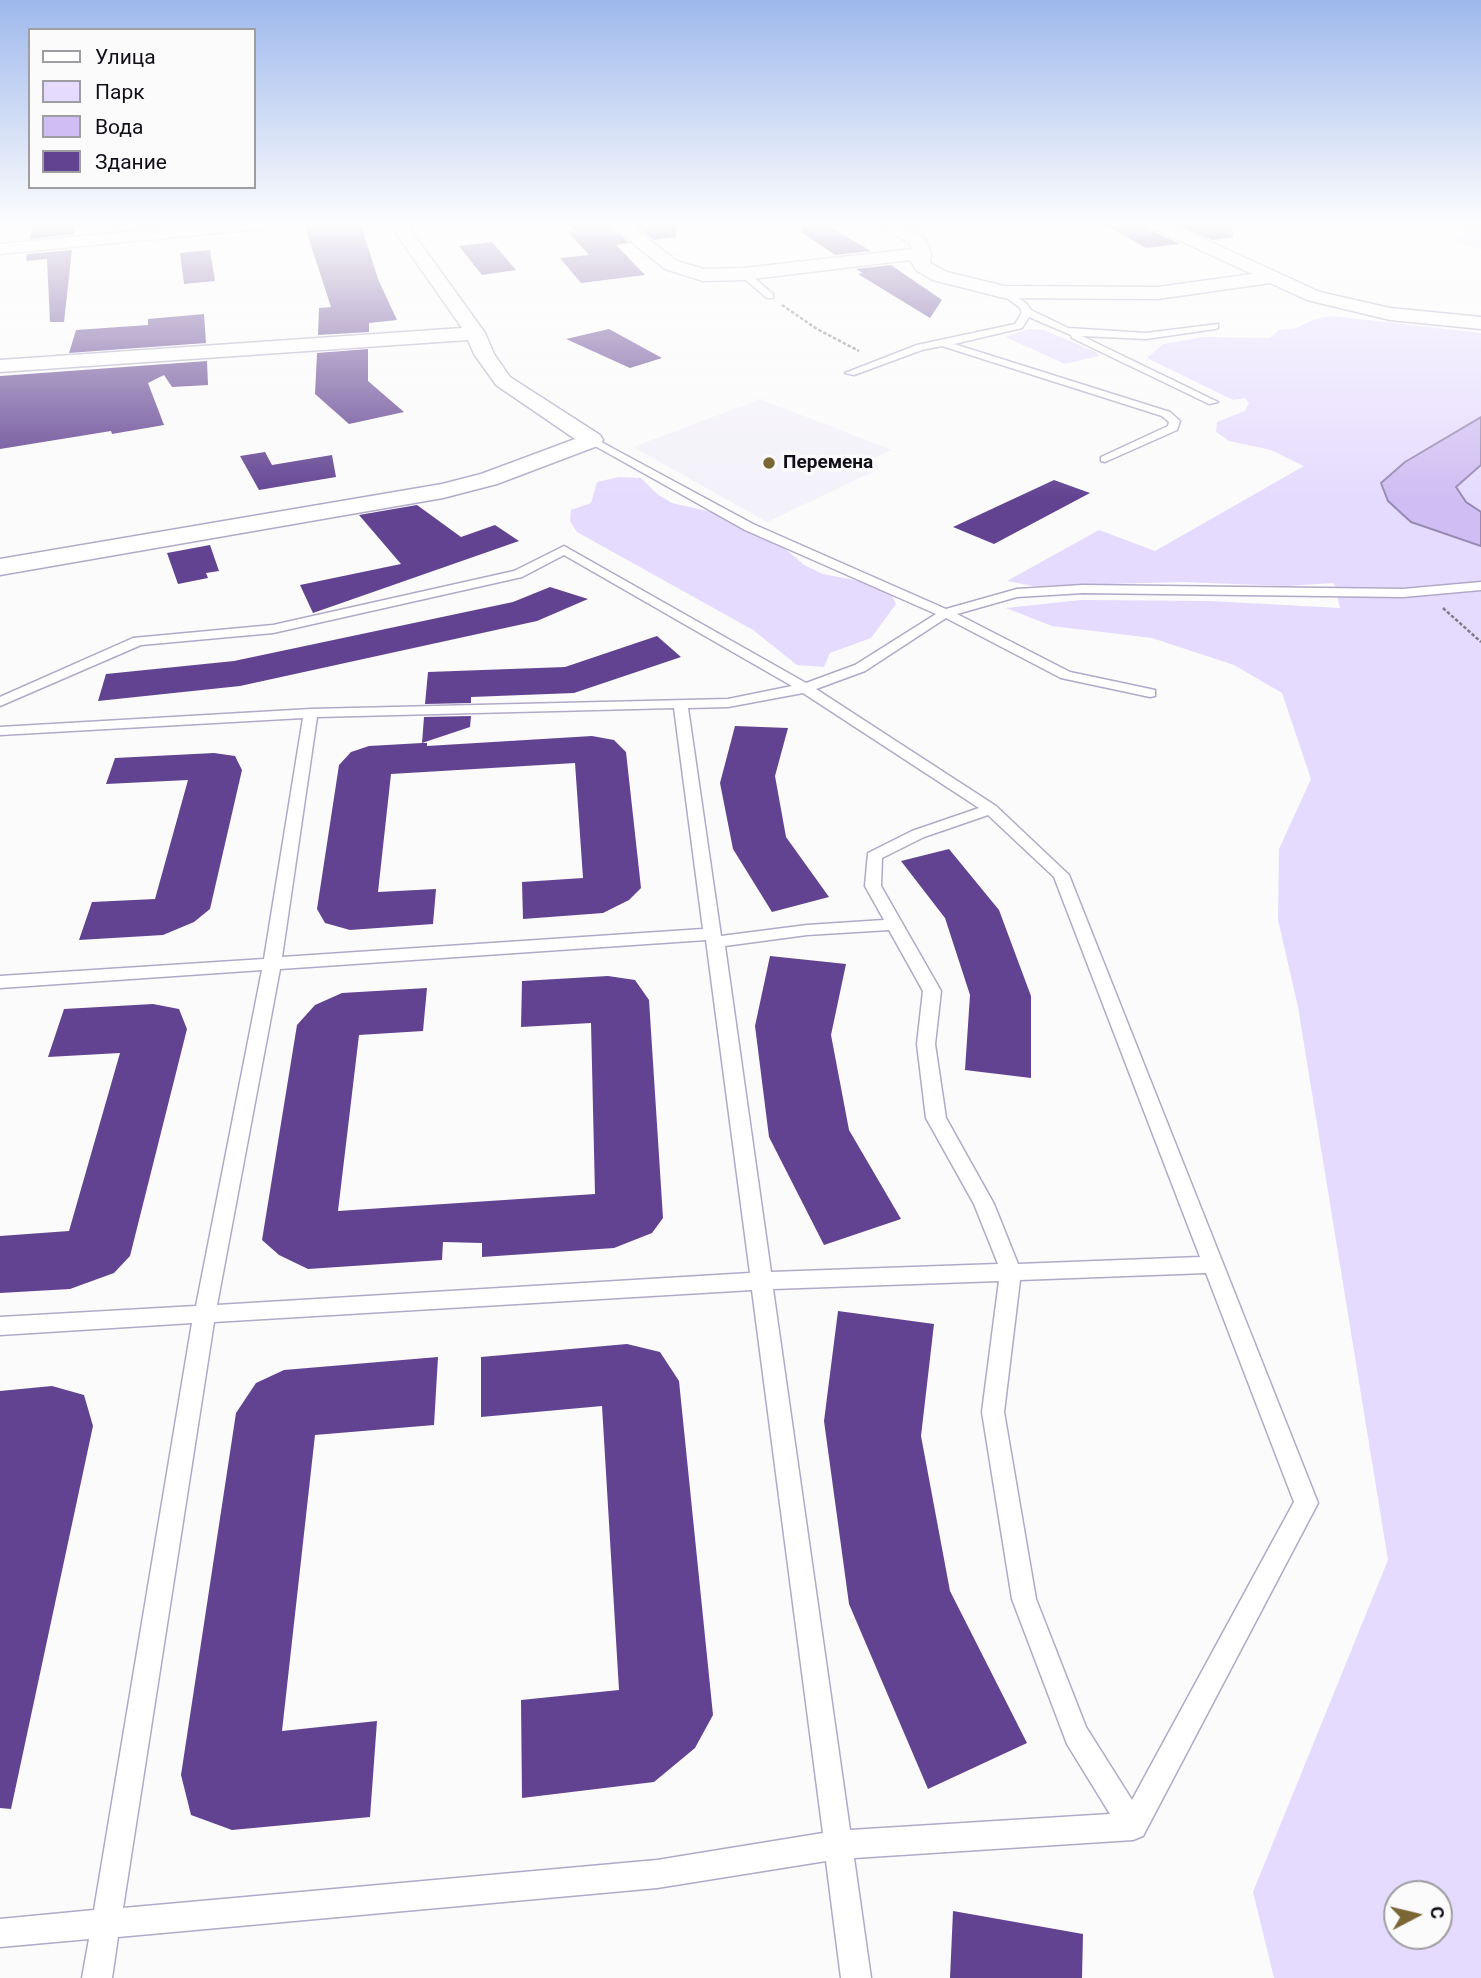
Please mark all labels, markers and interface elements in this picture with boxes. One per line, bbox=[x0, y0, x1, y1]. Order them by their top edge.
legend bbox=[28, 28, 256, 189]
text: Улица bbox=[95, 45, 156, 69]
text: Парк bbox=[95, 80, 145, 104]
text: Вода bbox=[95, 115, 143, 139]
text: Здание bbox=[95, 150, 167, 174]
place label: Перемена bbox=[783, 452, 873, 474]
marker: Перемена bbox=[761, 455, 777, 471]
north arrow bbox=[1383, 1880, 1453, 1950]
text: С bbox=[1425, 1905, 1450, 1920]

